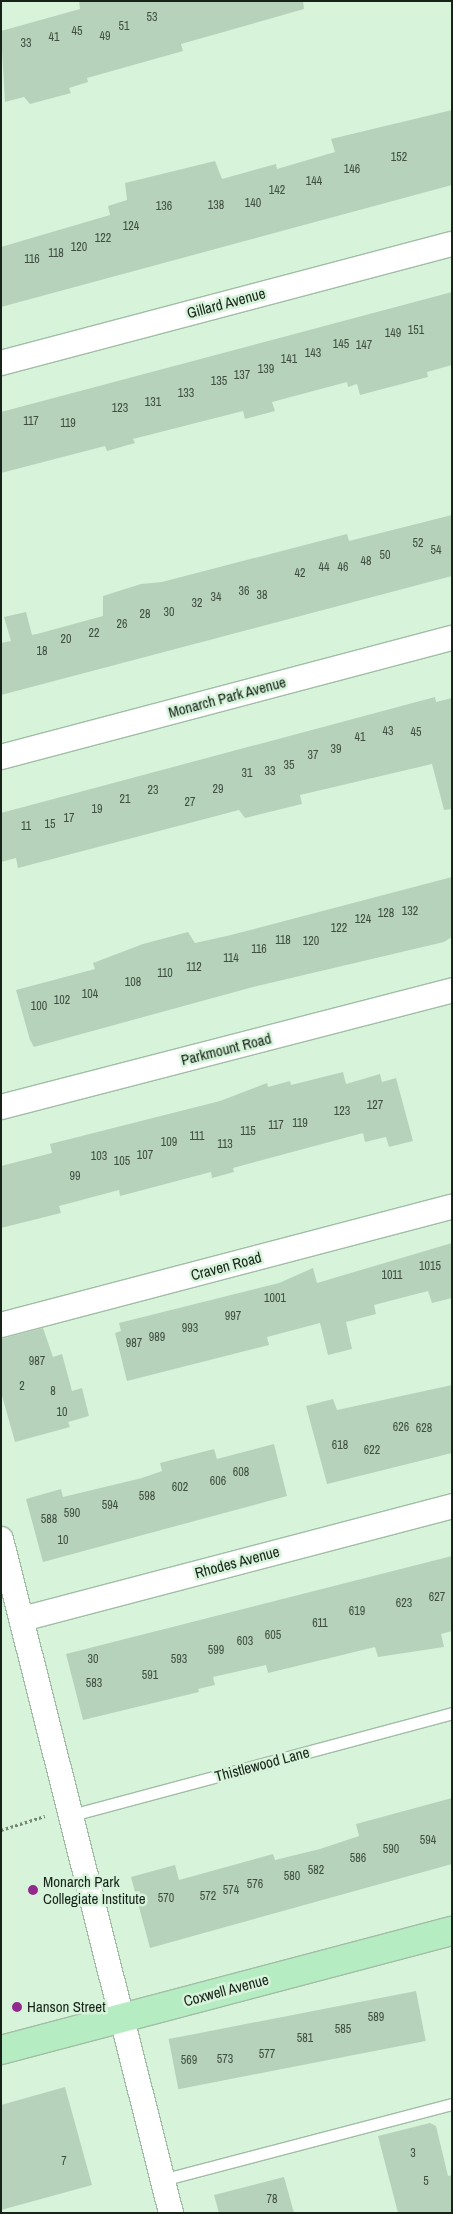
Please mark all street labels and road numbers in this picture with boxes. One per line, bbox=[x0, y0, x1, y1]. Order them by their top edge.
street label: Gillard Avenue bbox=[184, 284, 268, 322]
street label: Monarch Park Avenue bbox=[166, 673, 288, 721]
street label: Parkmount Road bbox=[179, 1029, 273, 1069]
street label: Craven Road bbox=[189, 1248, 263, 1284]
street label: Rhodes Avenue bbox=[193, 1542, 281, 1582]
street label: Thistlewood Lane bbox=[213, 1743, 311, 1785]
street label: Coxwell Avenue bbox=[181, 1970, 271, 2010]

